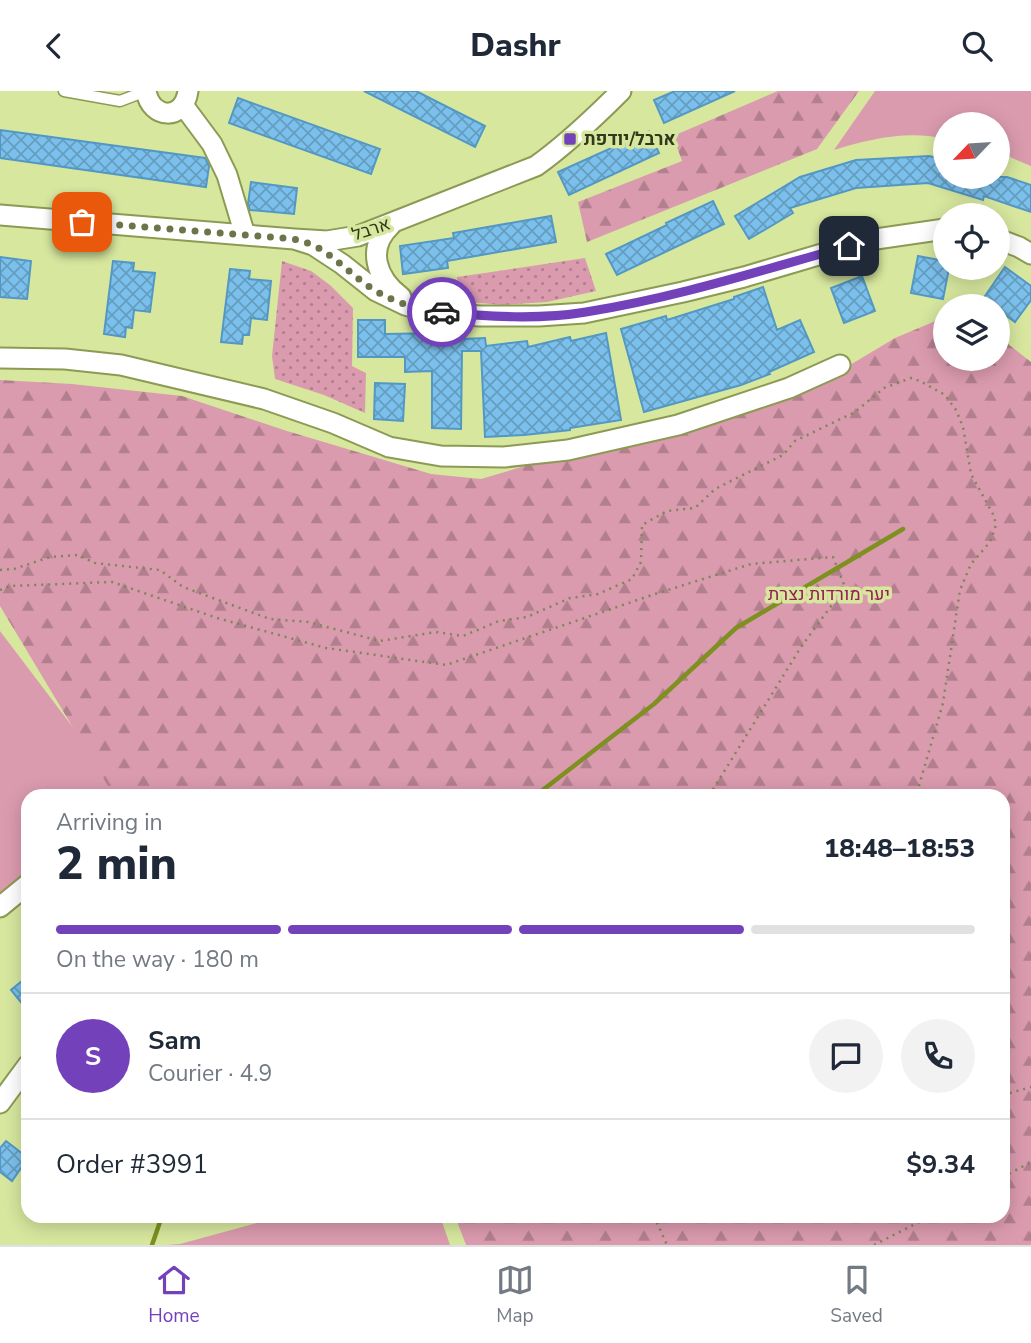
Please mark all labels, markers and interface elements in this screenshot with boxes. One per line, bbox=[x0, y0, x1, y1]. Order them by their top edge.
text: Dashr bbox=[470, 24, 561, 67]
icon: back bbox=[35, 27, 73, 65]
icon: search bbox=[958, 27, 996, 65]
north arrow bbox=[933, 112, 1010, 189]
map controls bbox=[933, 112, 1010, 371]
place label: ארבל/יודפת bbox=[584, 127, 676, 151]
marker: ארבל/יודפת bbox=[562, 131, 578, 147]
pin bbox=[52, 192, 112, 252]
icon: bag bbox=[63, 203, 101, 241]
button: locate bbox=[933, 203, 1010, 280]
street label: ארבל bbox=[349, 212, 393, 246]
pin bbox=[819, 216, 879, 276]
icon: home bbox=[830, 227, 868, 265]
courier bbox=[407, 277, 477, 347]
icon: car bbox=[423, 293, 461, 331]
button: layers bbox=[933, 294, 1010, 371]
park label: יער מורדות נצרת bbox=[768, 582, 890, 606]
text: Arriving in bbox=[56, 807, 163, 838]
text: 18:48–18:53 bbox=[824, 831, 975, 866]
text: 2 min bbox=[56, 832, 177, 895]
text: On the way · 180 m bbox=[56, 944, 259, 975]
button: chat bbox=[809, 1019, 883, 1093]
button: phone bbox=[901, 1019, 975, 1093]
text: Sam bbox=[148, 1023, 201, 1058]
text: S bbox=[85, 1039, 101, 1074]
text: Courier · 4.9 bbox=[148, 1058, 272, 1089]
text: Order #3991 bbox=[56, 1147, 208, 1182]
text: $9.34 bbox=[906, 1147, 975, 1182]
tab: Home bbox=[148, 1261, 200, 1329]
tab: Map bbox=[496, 1261, 534, 1329]
tab: Saved bbox=[830, 1261, 883, 1329]

